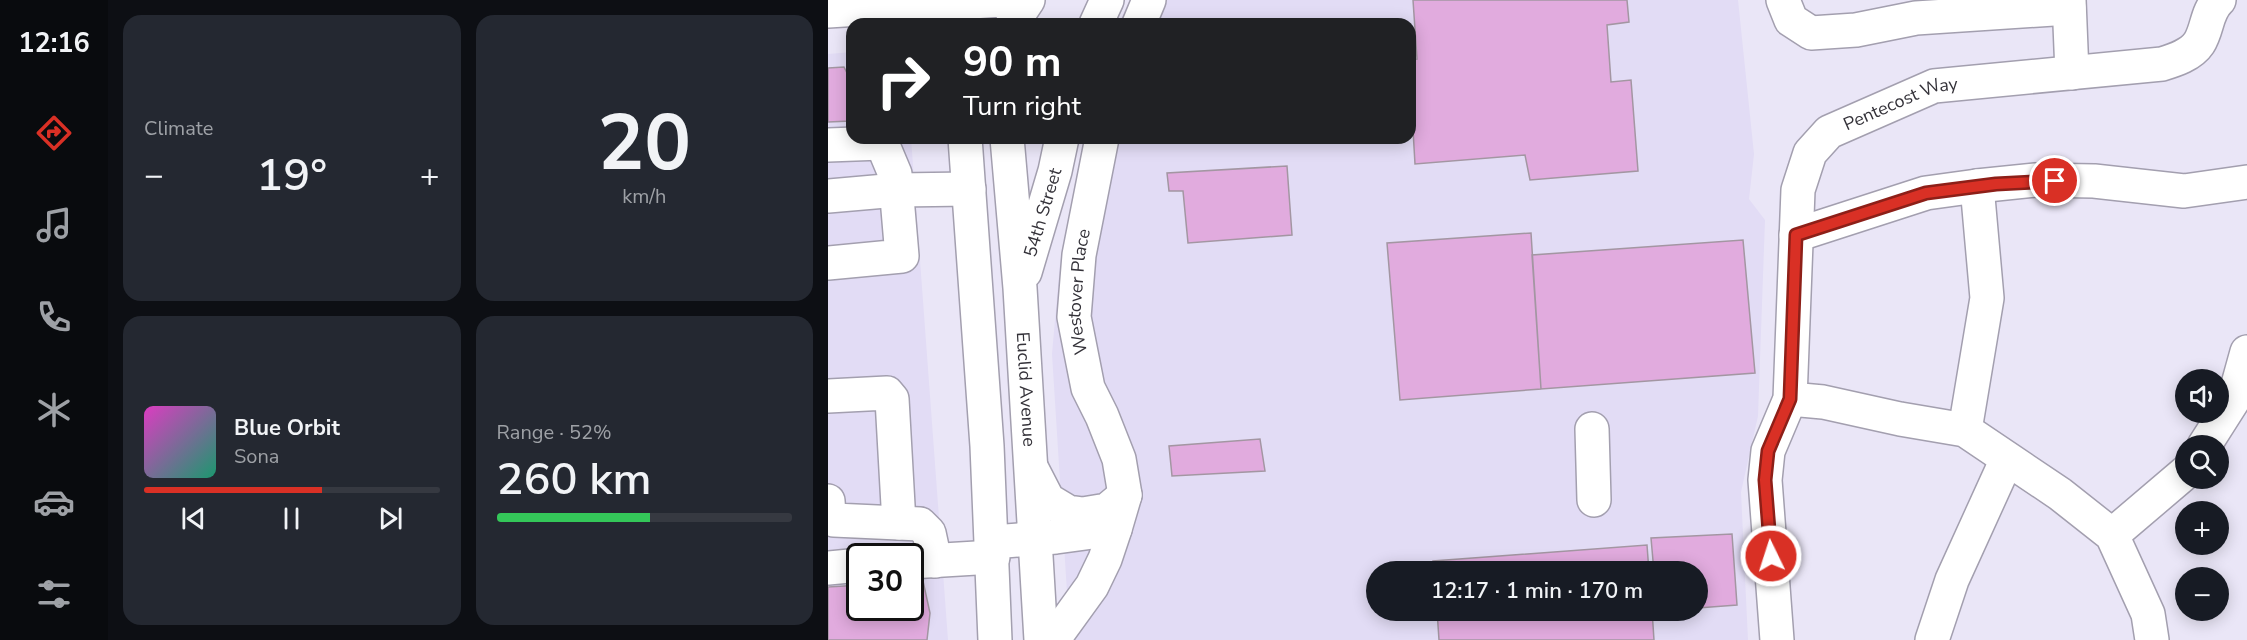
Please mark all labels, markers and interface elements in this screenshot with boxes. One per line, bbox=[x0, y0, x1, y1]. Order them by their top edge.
text: 12:16 bbox=[18, 25, 90, 62]
text: 90 m bbox=[963, 34, 1062, 91]
icon: right bbox=[864, 42, 942, 120]
street label: Pentecost Way bbox=[1839, 72, 1960, 136]
text: Turn right bbox=[963, 88, 1081, 125]
text: 20 bbox=[597, 90, 691, 197]
icon: directions bbox=[33, 112, 75, 154]
text: Climate bbox=[144, 115, 213, 142]
text: 19° bbox=[256, 145, 327, 206]
text: − bbox=[144, 153, 164, 198]
text: + bbox=[420, 153, 439, 198]
pin bbox=[2029, 155, 2080, 206]
street label: 54th Street bbox=[1018, 164, 1067, 260]
icon: arrive bbox=[2038, 164, 2071, 197]
text: km/h bbox=[622, 183, 666, 210]
icon: music bbox=[33, 204, 75, 246]
street label: Westover Place bbox=[1062, 227, 1096, 357]
icon: phone bbox=[33, 296, 75, 338]
street label: Euclid Avenue bbox=[1011, 331, 1041, 447]
map controls bbox=[2175, 369, 2229, 621]
button: sound bbox=[2175, 369, 2229, 423]
icon: climate bbox=[33, 389, 75, 431]
text: Blue Orbit bbox=[234, 413, 340, 443]
text: Range · 52% bbox=[497, 419, 612, 446]
button: search bbox=[2175, 435, 2229, 489]
text: Sona bbox=[234, 443, 279, 470]
text: 260 km bbox=[497, 449, 652, 510]
icon: car bbox=[33, 481, 75, 523]
button: + bbox=[2175, 501, 2229, 555]
icon: previous bbox=[177, 502, 210, 535]
icon: pause bbox=[275, 502, 308, 535]
icon: next bbox=[374, 502, 407, 535]
position arrow bbox=[1739, 524, 1803, 588]
speed limit sign: 30 bbox=[846, 543, 924, 621]
button: − bbox=[2175, 567, 2229, 621]
icon: filters bbox=[33, 573, 75, 615]
text: 12:17 · 1 min · 170 m bbox=[1431, 576, 1643, 606]

